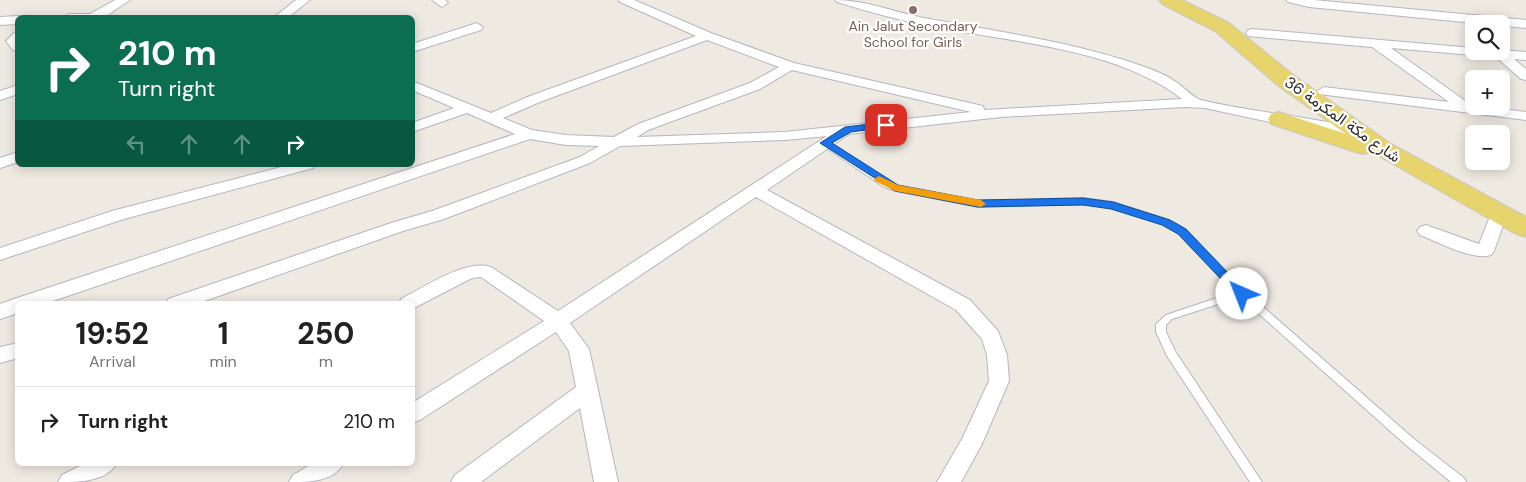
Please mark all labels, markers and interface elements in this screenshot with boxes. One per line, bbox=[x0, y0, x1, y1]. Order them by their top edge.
marker: Ain Jalut Secondary School for Girls bbox=[907, 4, 919, 16]
map controls bbox=[1465, 15, 1510, 170]
button: search bbox=[1465, 15, 1510, 60]
place label: Ain Jalut Secondary School for Girls bbox=[848, 17, 978, 51]
text: 210 m bbox=[118, 30, 217, 76]
icon: right bbox=[35, 35, 100, 100]
button: + bbox=[1465, 70, 1510, 115]
street label: شارع مكة المكرمة 36 bbox=[1280, 72, 1405, 168]
text: Turn right bbox=[118, 74, 215, 103]
pin bbox=[865, 104, 907, 146]
icon: arrive bbox=[872, 111, 900, 139]
button: − bbox=[1465, 125, 1510, 170]
icon: left bbox=[122, 130, 150, 158]
icon: ahead bbox=[175, 130, 203, 158]
icon: ahead bbox=[228, 130, 256, 158]
icon: right bbox=[281, 130, 309, 158]
position arrow bbox=[1215, 267, 1267, 319]
text: 19:52 bbox=[76, 314, 149, 353]
text: 1 bbox=[218, 314, 229, 353]
text: 250 bbox=[297, 314, 354, 353]
text: Arrival bbox=[89, 351, 136, 372]
text: min bbox=[209, 351, 237, 372]
text: m bbox=[319, 351, 333, 372]
icon: right bbox=[35, 408, 63, 436]
text: Turn right bbox=[78, 409, 168, 434]
text: 210 m bbox=[343, 409, 395, 434]

